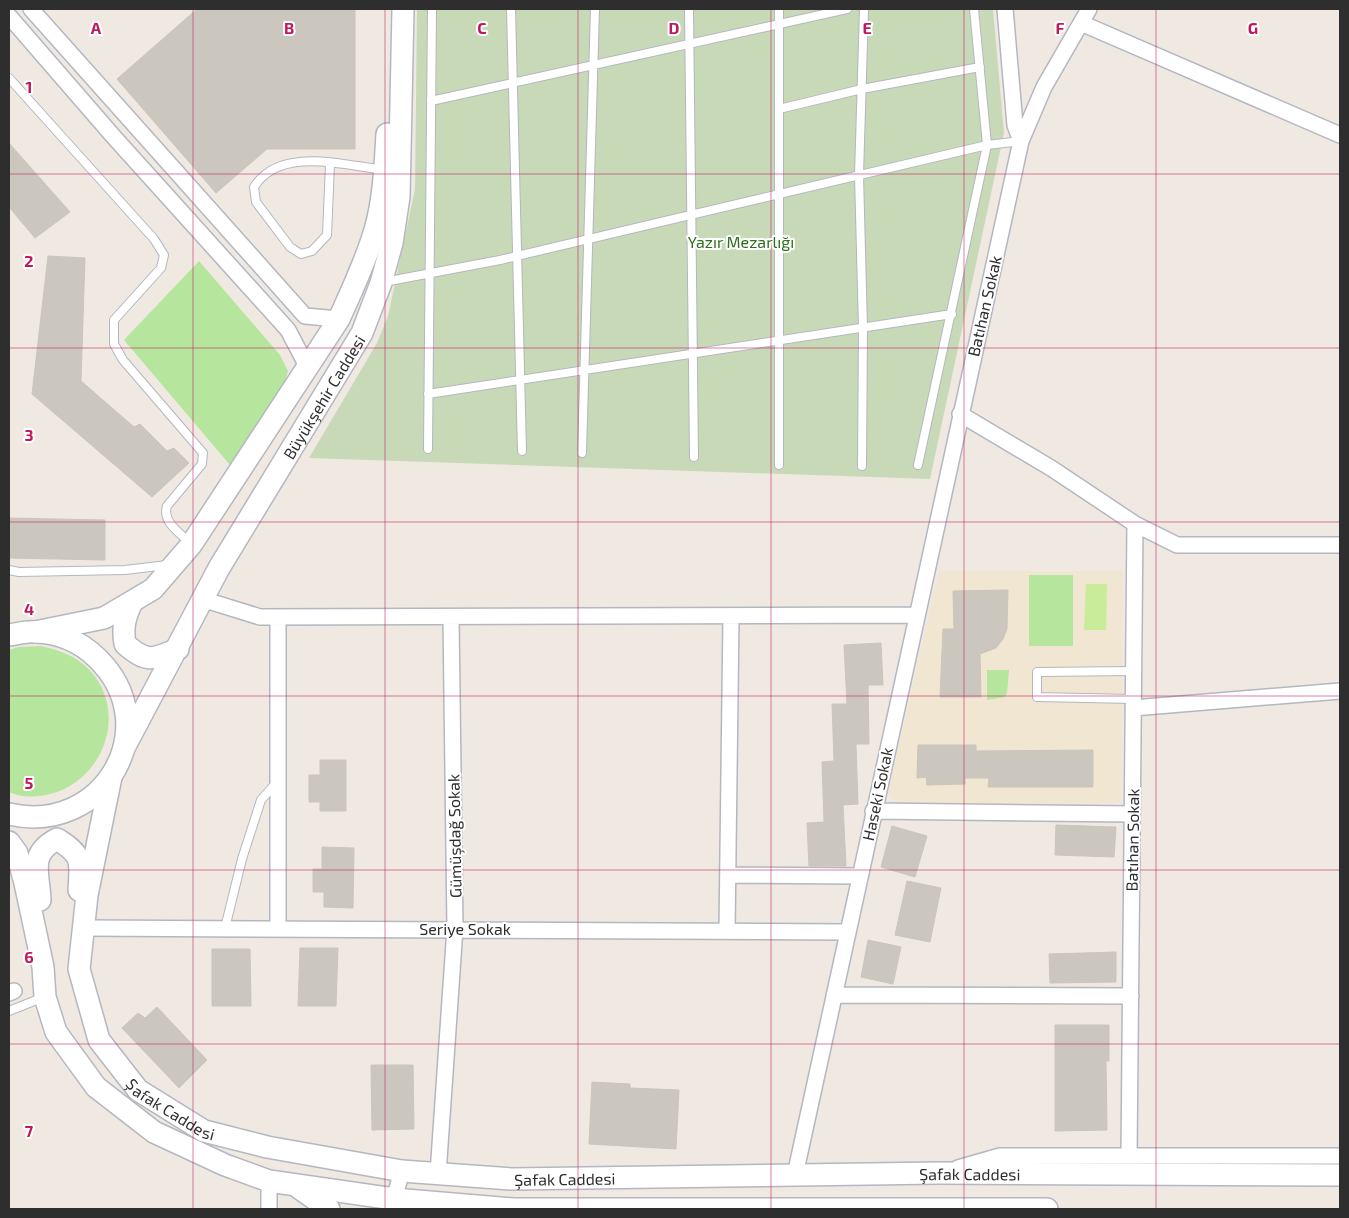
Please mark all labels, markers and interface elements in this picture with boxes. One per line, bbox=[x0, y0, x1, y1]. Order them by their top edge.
text: A bbox=[91, 18, 102, 37]
text: B bbox=[284, 18, 294, 37]
text: C bbox=[477, 18, 487, 37]
text: D bbox=[669, 18, 680, 37]
text: E bbox=[862, 18, 872, 37]
text: F bbox=[1056, 18, 1065, 37]
text: G bbox=[1248, 18, 1258, 37]
text: 1 bbox=[26, 77, 32, 96]
park label: Yazır Mezarlığı bbox=[688, 232, 794, 251]
text: 2 bbox=[24, 251, 34, 270]
street label: Batıhan Sokak bbox=[963, 254, 1005, 358]
street label: Büyükşehir Caddesi bbox=[278, 331, 368, 462]
text: 3 bbox=[24, 425, 34, 444]
text: 4 bbox=[24, 599, 34, 618]
street label: Haseki Sokak bbox=[858, 746, 896, 842]
text: 5 bbox=[25, 773, 34, 792]
street label: Gümüşdağ Sokak bbox=[443, 774, 466, 898]
street label: Batıhan Sokak bbox=[1122, 788, 1142, 892]
street label: Seriye Sokak bbox=[419, 919, 511, 938]
text: 6 bbox=[24, 947, 34, 966]
street label: Şafak Caddesi bbox=[122, 1074, 217, 1143]
text: 7 bbox=[25, 1121, 34, 1140]
street label: Şafak Caddesi bbox=[919, 1163, 1020, 1184]
street label: Şafak Caddesi bbox=[514, 1168, 616, 1189]

